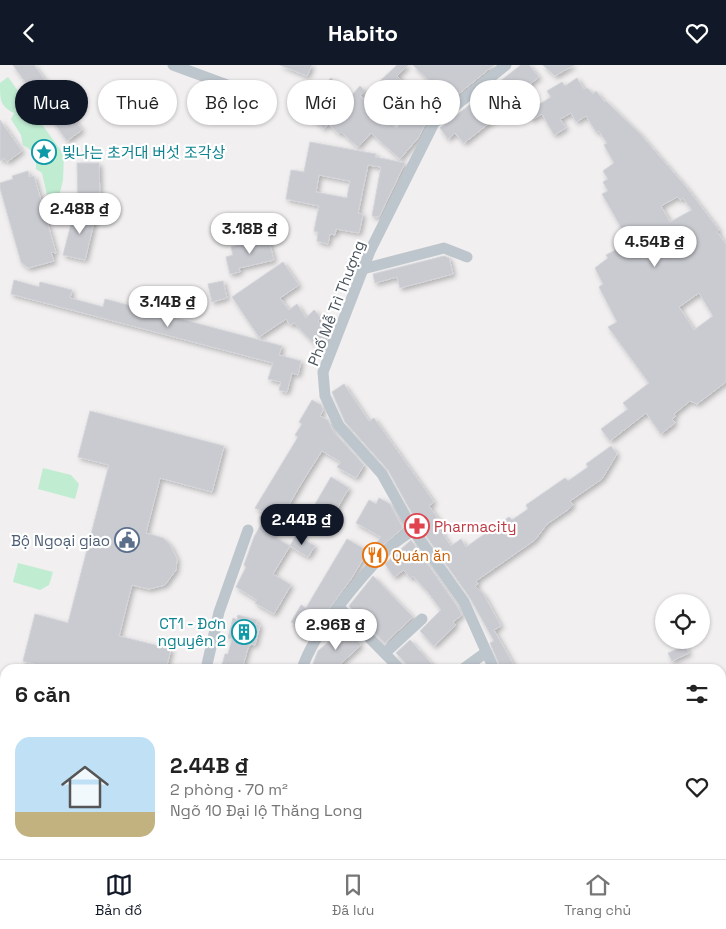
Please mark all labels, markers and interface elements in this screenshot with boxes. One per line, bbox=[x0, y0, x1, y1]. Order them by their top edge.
icon: back bbox=[15, 19, 43, 47]
text: Habito bbox=[328, 19, 398, 47]
icon: heart bbox=[683, 19, 711, 47]
chip: Mua bbox=[15, 80, 88, 125]
chip: Thuê bbox=[98, 80, 177, 125]
chip: Bộ lọc bbox=[187, 80, 277, 125]
chip: Mới bbox=[287, 80, 354, 125]
chip: Căn hộ bbox=[364, 80, 460, 125]
chip: Nhà bbox=[470, 80, 540, 125]
place icon: 빛나는 초거대 버섯 조각상 bbox=[31, 139, 57, 165]
place label: 빛나는 초거대 버섯 조각상 bbox=[62, 143, 226, 162]
pin: 2.48B ₫ bbox=[34, 193, 126, 235]
text: 2.48B ₫ bbox=[50, 198, 110, 219]
pin: 3.18B ₫ bbox=[204, 213, 296, 255]
text: 3.18B ₫ bbox=[222, 218, 278, 239]
pin: 4.54B ₫ bbox=[609, 225, 701, 268]
text: 4.54B ₫ bbox=[625, 231, 685, 252]
street label: Phố Mễ Trì Thượng bbox=[303, 238, 369, 368]
pin: 3.14B ₫ bbox=[122, 285, 214, 328]
text: 3.14B ₫ bbox=[139, 291, 197, 312]
pin: 2.44B ₫ bbox=[256, 503, 348, 546]
text: 2.44B ₫ bbox=[272, 509, 332, 530]
pharmacy icon: Pharmacity bbox=[404, 513, 430, 539]
place label: Pharmacity bbox=[434, 517, 517, 536]
public building icon: Bộ Ngoại giao bbox=[114, 527, 140, 553]
place label: Bộ Ngoại giao bbox=[11, 531, 110, 550]
restaurant icon: Quán ăn bbox=[362, 542, 388, 568]
place label: Quán ăn bbox=[392, 546, 451, 565]
map controls bbox=[655, 594, 710, 649]
button: locate bbox=[655, 594, 710, 649]
pin: 2.96B ₫ bbox=[290, 609, 382, 651]
place label: CT1 - Đơn nguyên 2 bbox=[158, 614, 226, 650]
text: 2.96B ₫ bbox=[306, 614, 366, 635]
building icon: CT1 - Đơn nguyên 2 bbox=[231, 619, 257, 645]
icon: filters bbox=[683, 680, 711, 708]
text: 6 căn bbox=[15, 681, 71, 708]
text: 2.44B ₫ bbox=[170, 752, 250, 779]
icon: home bbox=[55, 757, 115, 817]
icon: heart bbox=[683, 773, 711, 801]
text: 2 phòng · 70 m² bbox=[170, 779, 288, 800]
text: Ngõ 10 Đại lộ Thăng Long bbox=[170, 800, 363, 821]
tab: Bản đồ bbox=[95, 871, 142, 919]
tab: Đã lưu bbox=[332, 871, 374, 919]
tab: Trang chủ bbox=[564, 871, 631, 919]

